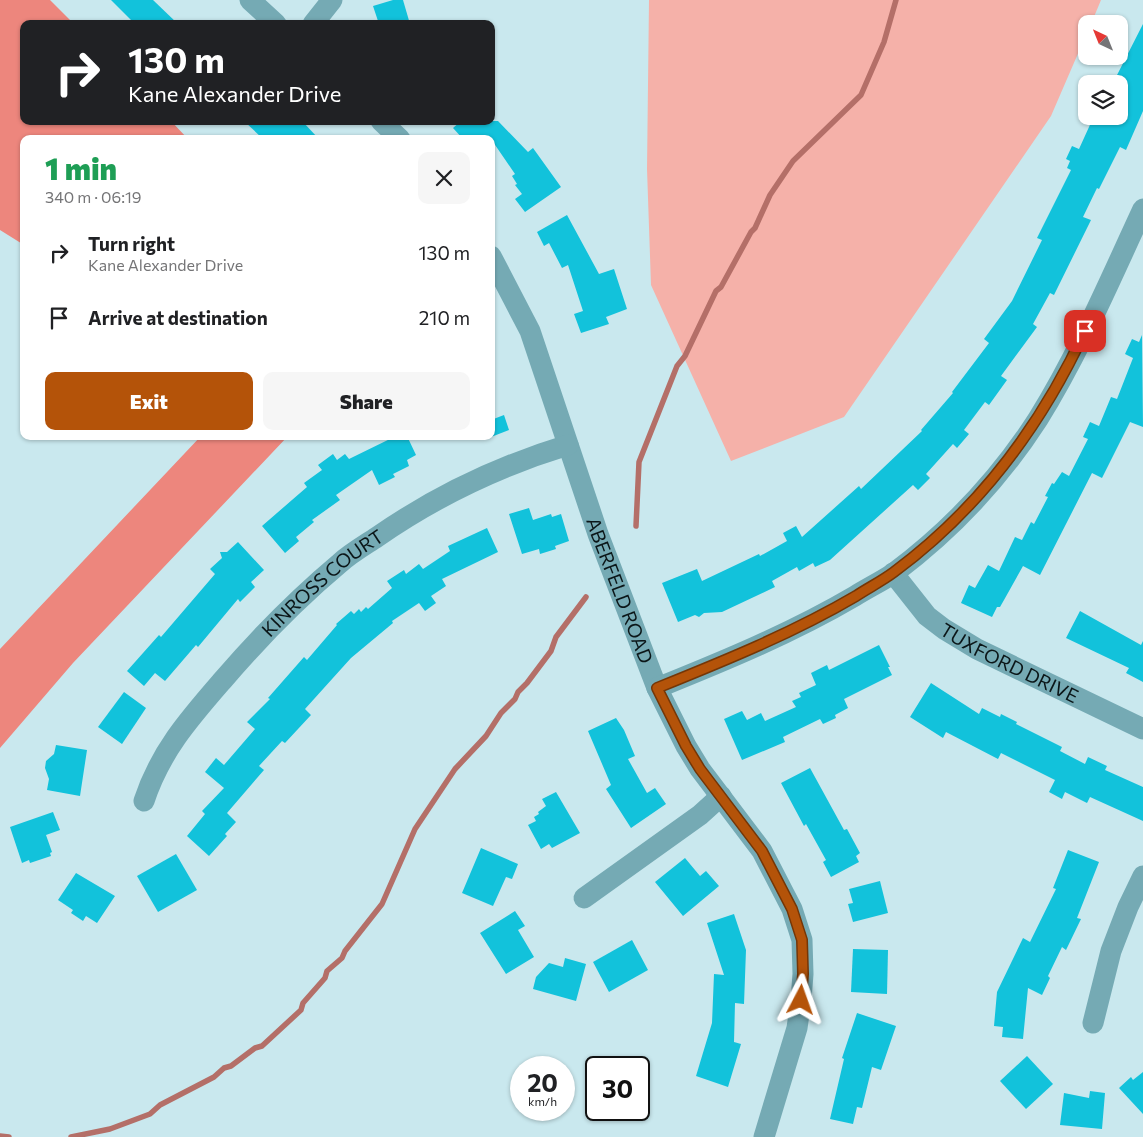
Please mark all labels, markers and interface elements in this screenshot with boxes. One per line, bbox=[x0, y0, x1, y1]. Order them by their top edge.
north arrow bbox=[1078, 15, 1128, 65]
map controls bbox=[1078, 15, 1128, 125]
text: 130 m bbox=[128, 37, 225, 80]
icon: right bbox=[45, 40, 110, 105]
button: layers bbox=[1078, 75, 1128, 125]
text: Kane Alexander Drive bbox=[128, 80, 341, 107]
text: 1 min bbox=[45, 149, 117, 186]
button: close bbox=[418, 152, 470, 204]
text: 340 m · 06:19 bbox=[45, 187, 142, 206]
text: Turn right bbox=[88, 232, 175, 255]
icon: right bbox=[45, 239, 73, 267]
text: 130 m bbox=[418, 241, 470, 264]
text: Kane Alexander Drive bbox=[88, 255, 243, 274]
icon: arrive bbox=[45, 304, 73, 332]
text: Arrive at destination bbox=[88, 306, 268, 329]
text: 210 m bbox=[419, 306, 470, 329]
pin bbox=[1064, 310, 1106, 352]
icon: arrive bbox=[1071, 317, 1099, 345]
button: Exit bbox=[45, 372, 253, 430]
button: Share bbox=[263, 372, 470, 430]
street label: ABERFELD ROAD bbox=[582, 514, 658, 667]
street label: KINROSS COURT bbox=[256, 524, 387, 641]
street label: TUXFORD DRIVE bbox=[936, 618, 1082, 707]
position arrow bbox=[774, 973, 826, 1025]
speed limit sign: 30 bbox=[585, 1056, 650, 1121]
text: 20 bbox=[527, 1067, 558, 1097]
text: km/h bbox=[528, 1094, 557, 1108]

